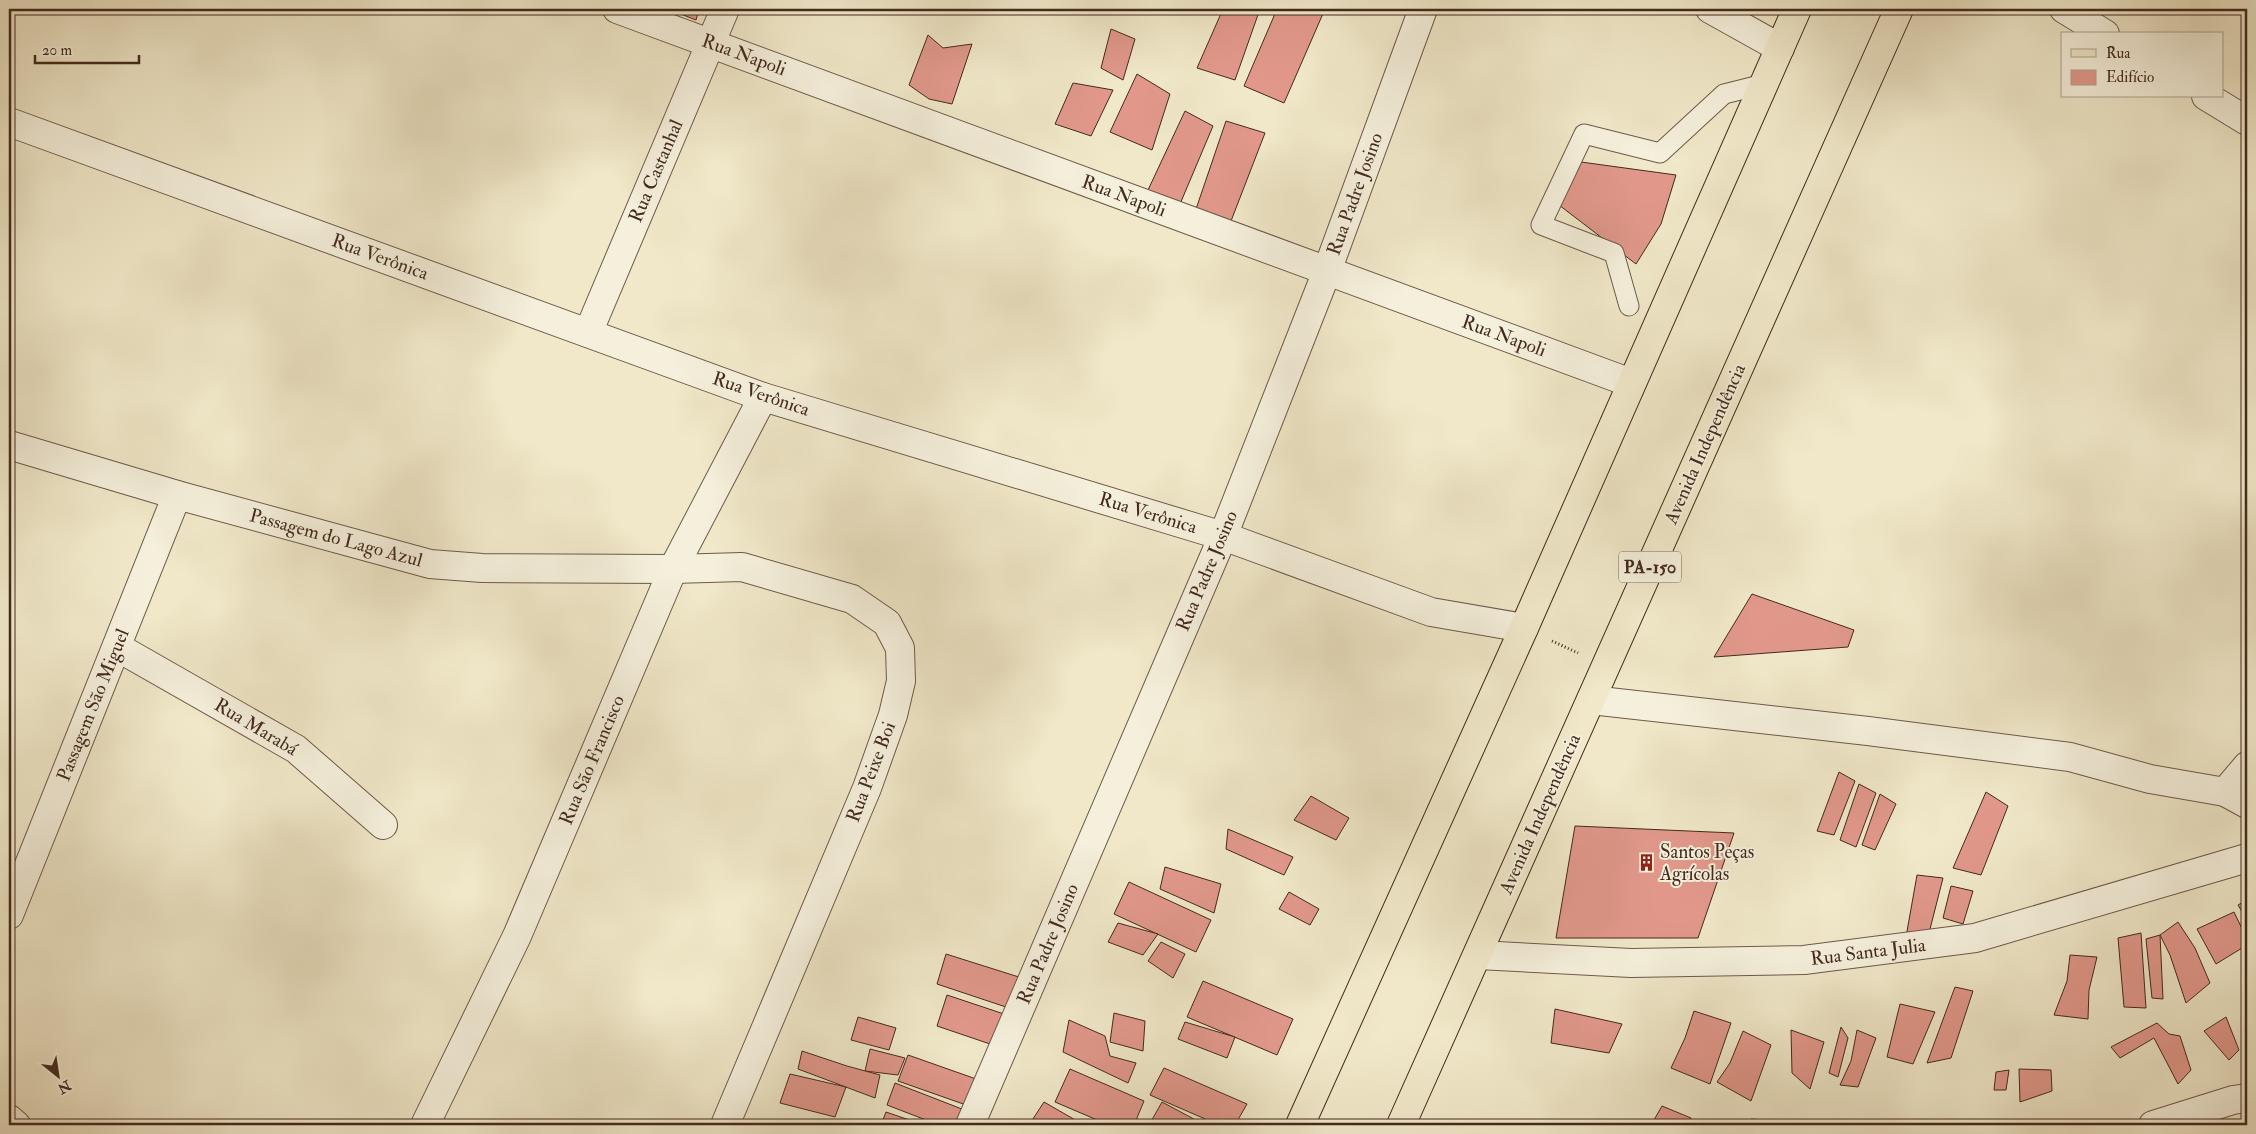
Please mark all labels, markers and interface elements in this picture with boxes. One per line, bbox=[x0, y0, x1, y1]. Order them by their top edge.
street label: Rua Napoli bbox=[698, 29, 789, 82]
scale bar bbox=[35, 32, 139, 64]
legend bbox=[2061, 32, 2224, 98]
text: 20 m bbox=[42, 41, 72, 60]
text: Rua bbox=[2106, 44, 2131, 63]
text: Edifício bbox=[2106, 68, 2154, 87]
street label: Rua Castanhal bbox=[624, 116, 689, 226]
street label: Rua Padre Josino bbox=[1322, 129, 1388, 259]
street label: Rua Napoli bbox=[1078, 170, 1169, 223]
street label: Rua Verônica bbox=[328, 228, 432, 286]
street label: Rua Napoli bbox=[1458, 310, 1549, 363]
street label: Avenida Independência bbox=[1658, 360, 1752, 529]
street label: Rua Verônica bbox=[709, 366, 813, 422]
street label: Rua Verônica bbox=[1096, 487, 1200, 539]
street label: Passagem do Lago Azul bbox=[247, 503, 425, 573]
street label: Rua Padre Josino bbox=[1171, 507, 1243, 635]
road number: PA-150 bbox=[1619, 552, 1681, 582]
street label: Passagem São Miguel bbox=[51, 625, 135, 785]
street label: Rua São Francisco bbox=[554, 692, 630, 828]
street label: Rua Marabá bbox=[210, 693, 302, 761]
street label: Rua Peixe Boi bbox=[841, 718, 901, 826]
street label: Avenida Independência bbox=[1493, 730, 1587, 899]
place label: Santos Peças Agrícolas bbox=[1659, 840, 1754, 886]
building icon: Santos Peças Agrícolas bbox=[1636, 853, 1656, 873]
street label: Rua Padre Josino bbox=[1012, 880, 1084, 1008]
street label: Rua Santa Julia bbox=[1809, 933, 1927, 971]
north arrow bbox=[32, 1052, 82, 1102]
text: N bbox=[54, 1076, 75, 1098]

